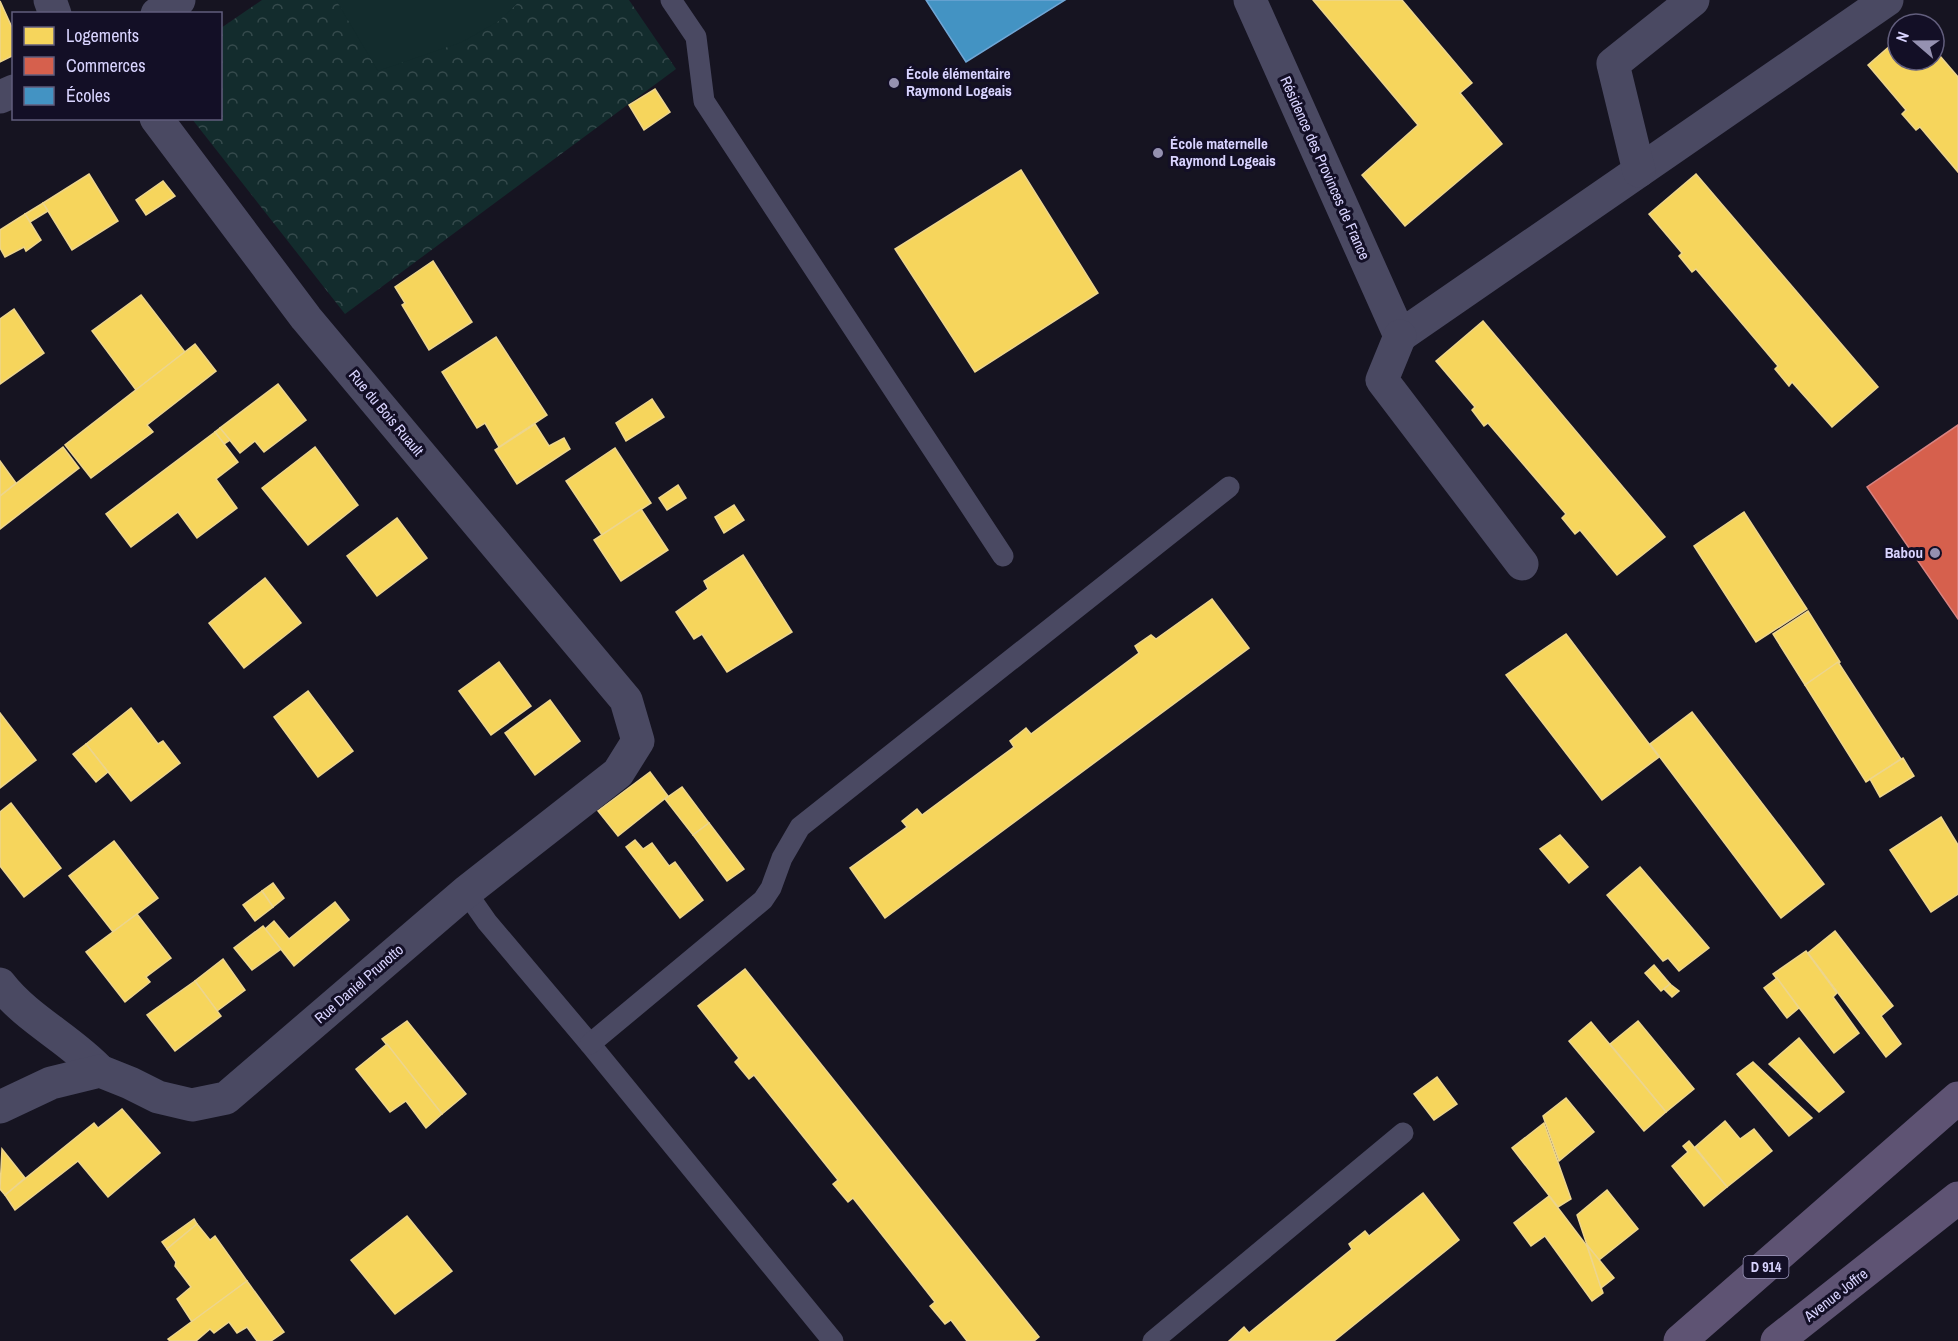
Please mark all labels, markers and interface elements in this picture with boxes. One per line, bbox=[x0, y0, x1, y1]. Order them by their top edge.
legend bbox=[12, 12, 222, 120]
north arrow bbox=[1886, 12, 1946, 72]
text: Logements bbox=[66, 23, 139, 48]
text: N bbox=[1890, 29, 1914, 45]
text: Commerces bbox=[66, 53, 146, 78]
place label: École élémentaire Raymond Logeais bbox=[906, 63, 1012, 101]
street label: Résidence des Provinces de France bbox=[1275, 73, 1376, 263]
marker: École élémentaire Raymond Logeais bbox=[887, 76, 901, 90]
text: Écoles bbox=[66, 83, 110, 108]
place label: École maternelle Raymond Logeais bbox=[1170, 133, 1276, 171]
marker: École maternelle Raymond Logeais bbox=[1151, 146, 1165, 160]
street label: Rue du Bois Ruault bbox=[344, 365, 429, 461]
place label: Babou bbox=[1885, 542, 1923, 563]
marker: Babou bbox=[1928, 546, 1942, 560]
street label: Rue Daniel Prunotto bbox=[310, 939, 408, 1028]
road number: D 914 bbox=[1744, 1256, 1788, 1278]
street label: Avenue Joffre bbox=[1799, 1263, 1872, 1327]

